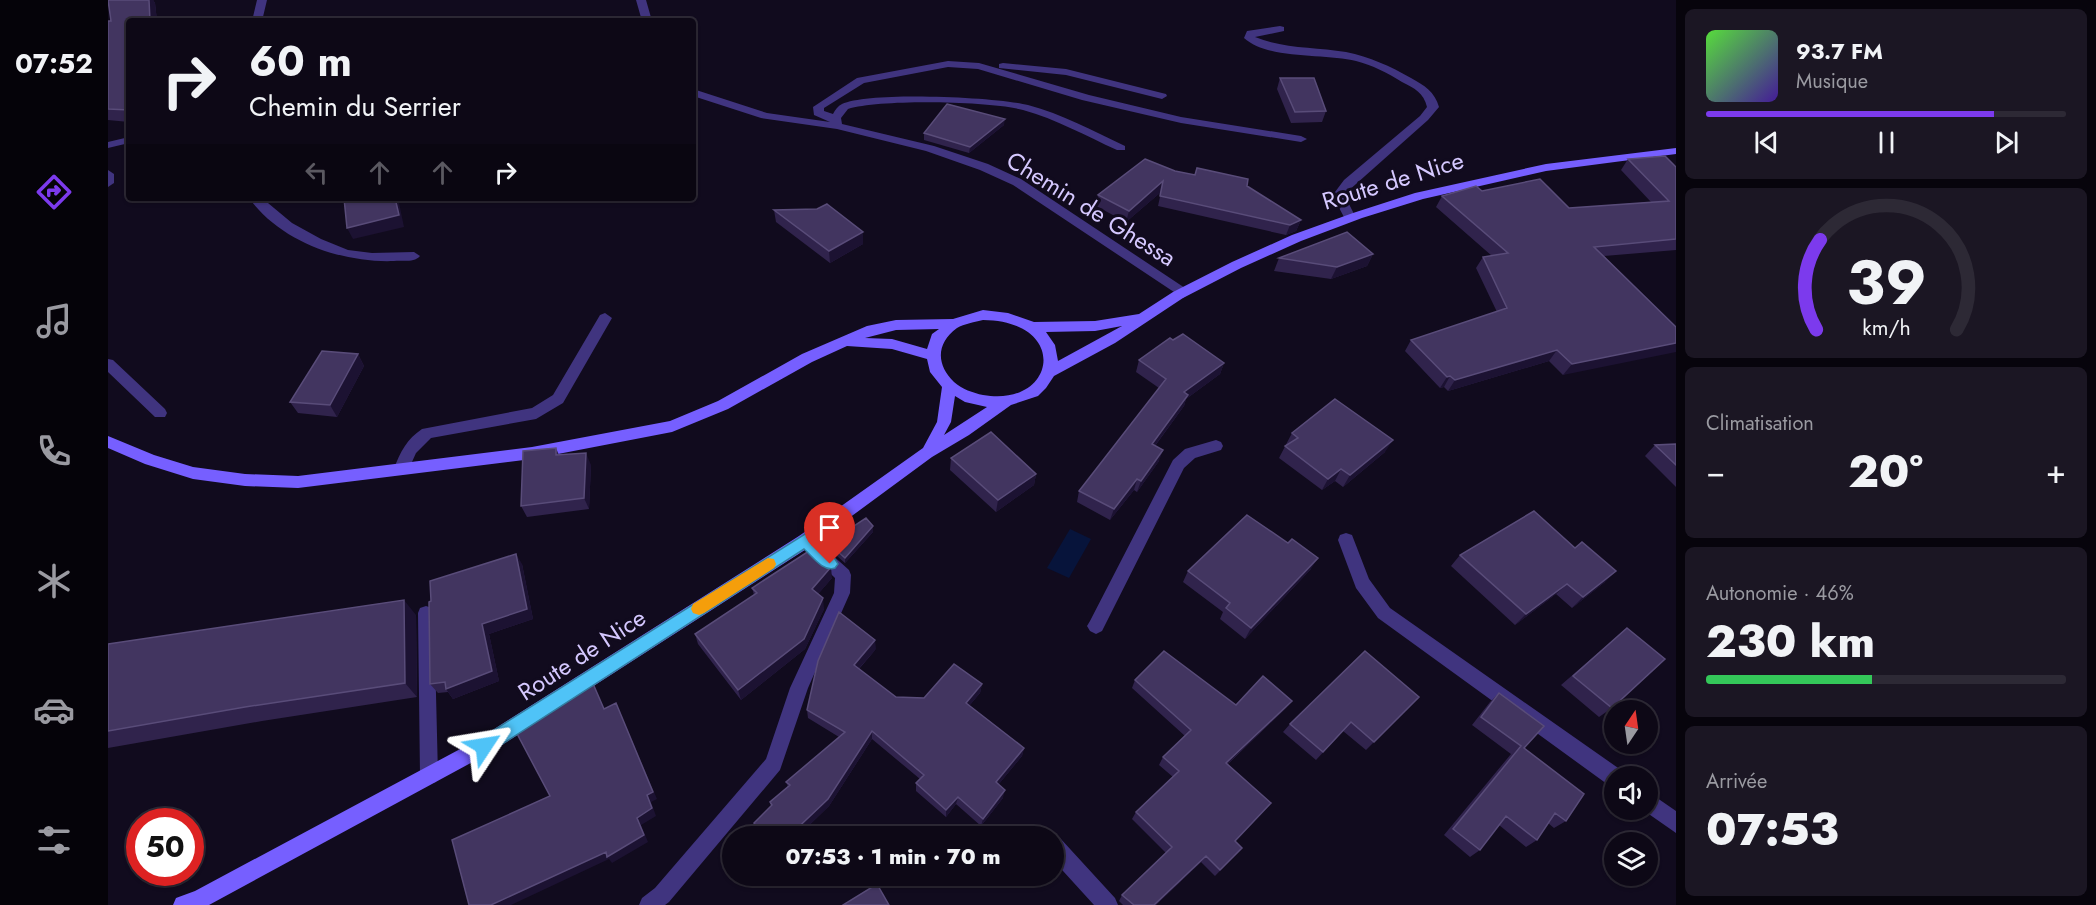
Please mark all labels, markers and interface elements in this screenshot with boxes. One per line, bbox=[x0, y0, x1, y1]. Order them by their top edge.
text: 60 m bbox=[249, 31, 352, 92]
text: 93.7 FM bbox=[1796, 35, 1883, 67]
icon: right bbox=[150, 42, 228, 120]
text: 07:52 bbox=[15, 44, 93, 83]
text: Musique bbox=[1796, 67, 1868, 96]
text: Chemin du Serrier bbox=[249, 87, 461, 126]
icon: previous bbox=[1750, 126, 1783, 159]
icon: pause bbox=[1870, 126, 1903, 159]
icon: next bbox=[1990, 126, 2023, 159]
street label: Chemin de Ghessa bbox=[1000, 142, 1183, 275]
street label: Route de Nice bbox=[1318, 142, 1468, 219]
icon: left bbox=[300, 156, 333, 189]
icon: ahead bbox=[363, 156, 396, 189]
icon: ahead bbox=[426, 156, 459, 189]
icon: right bbox=[489, 156, 522, 189]
icon: directions bbox=[33, 171, 75, 213]
text: 39 bbox=[1846, 237, 1926, 327]
icon: music bbox=[33, 300, 75, 342]
text: km/h bbox=[1862, 313, 1910, 344]
text: Climatisation bbox=[1706, 409, 1814, 438]
icon: phone bbox=[33, 430, 75, 472]
text: 20° bbox=[1848, 439, 1923, 504]
text: − bbox=[1706, 448, 1725, 495]
text: + bbox=[2046, 448, 2066, 495]
pin bbox=[804, 502, 855, 564]
icon: arrive bbox=[813, 511, 846, 544]
icon: climate bbox=[33, 560, 75, 602]
text: Autonomie · 46% bbox=[1706, 579, 1854, 608]
street label: Route de Nice bbox=[511, 600, 653, 709]
text: 230 km bbox=[1706, 609, 1875, 674]
icon: car bbox=[33, 689, 75, 731]
north arrow bbox=[1604, 700, 1658, 754]
map controls bbox=[1604, 700, 1658, 886]
position arrow bbox=[452, 714, 516, 778]
button: sound bbox=[1604, 766, 1658, 820]
text: Arrivée bbox=[1706, 767, 1767, 796]
text: 07:53 bbox=[1706, 797, 1839, 862]
speed limit sign: 50 bbox=[126, 808, 204, 886]
icon: filters bbox=[33, 819, 75, 861]
button: layers bbox=[1604, 832, 1658, 886]
text: 07:53 · 1 min · 70 m bbox=[785, 840, 1001, 872]

